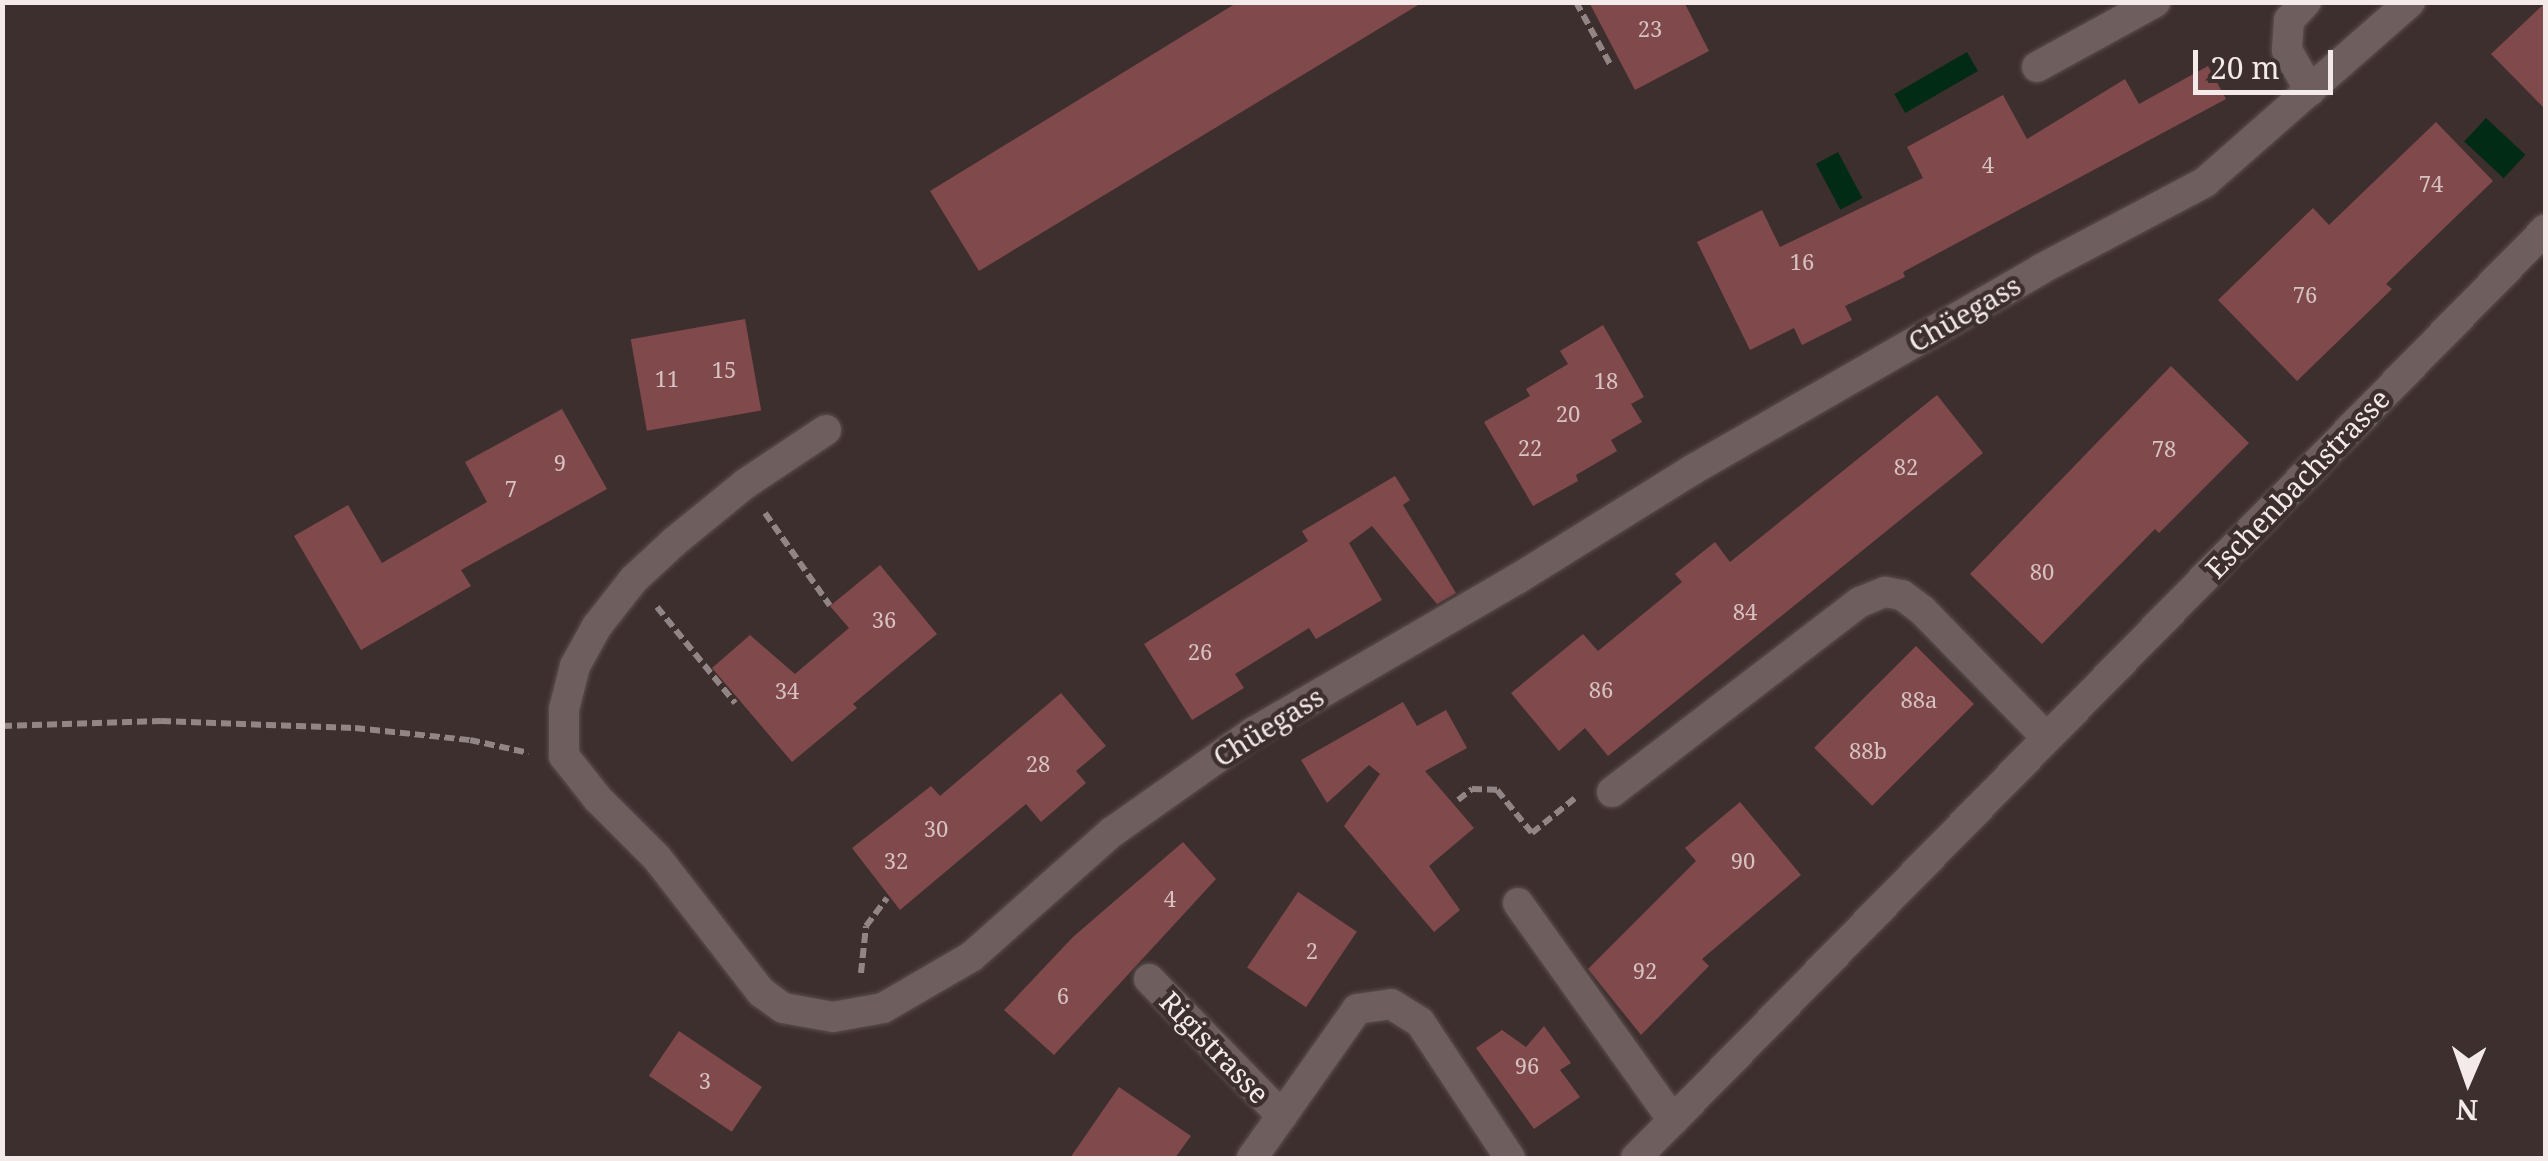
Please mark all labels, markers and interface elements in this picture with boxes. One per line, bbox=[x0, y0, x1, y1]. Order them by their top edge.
house number: 23 bbox=[1638, 16, 1662, 42]
scale bar bbox=[2198, 30, 2338, 92]
text: 20 m bbox=[2210, 47, 2280, 88]
house number: 4 bbox=[1982, 152, 1994, 178]
house number: 74 bbox=[2419, 171, 2443, 197]
house number: 16 bbox=[1790, 249, 1814, 275]
street label: Chüegass bbox=[1902, 267, 2026, 359]
house number: 76 bbox=[2293, 282, 2317, 308]
house number: 15 bbox=[712, 357, 736, 383]
house number: 11 bbox=[655, 366, 679, 392]
house number: 18 bbox=[1594, 368, 1618, 394]
street label: Eschenbachstrasse bbox=[2198, 381, 2396, 585]
house number: 20 bbox=[1556, 401, 1580, 427]
house number: 22 bbox=[1518, 435, 1542, 461]
house number: 78 bbox=[2152, 436, 2176, 462]
house number: 9 bbox=[554, 450, 566, 476]
house number: 82 bbox=[1894, 454, 1918, 480]
house number: 7 bbox=[505, 476, 517, 502]
house number: 80 bbox=[2030, 559, 2054, 585]
house number: 84 bbox=[1733, 599, 1757, 625]
house number: 36 bbox=[872, 607, 896, 633]
house number: 26 bbox=[1188, 639, 1212, 665]
house number: 86 bbox=[1589, 677, 1613, 703]
house number: 34 bbox=[775, 678, 799, 704]
street label: Chüegass bbox=[1207, 679, 1329, 773]
house number: 88a bbox=[1901, 687, 1937, 713]
house number: 88b bbox=[1849, 738, 1887, 764]
house number: 28 bbox=[1026, 751, 1050, 777]
house number: 30 bbox=[924, 816, 948, 842]
house number: 32 bbox=[884, 848, 908, 874]
house number: 90 bbox=[1731, 848, 1755, 874]
house number: 4 bbox=[1164, 886, 1176, 912]
house number: 2 bbox=[1306, 938, 1318, 964]
house number: 92 bbox=[1633, 958, 1657, 984]
house number: 6 bbox=[1057, 983, 1069, 1009]
street label: Rigistrasse bbox=[1153, 984, 1277, 1110]
north arrow bbox=[2418, 1031, 2518, 1131]
house number: 96 bbox=[1515, 1053, 1539, 1079]
house number: 3 bbox=[699, 1068, 711, 1094]
text: N bbox=[2455, 1092, 2479, 1130]

